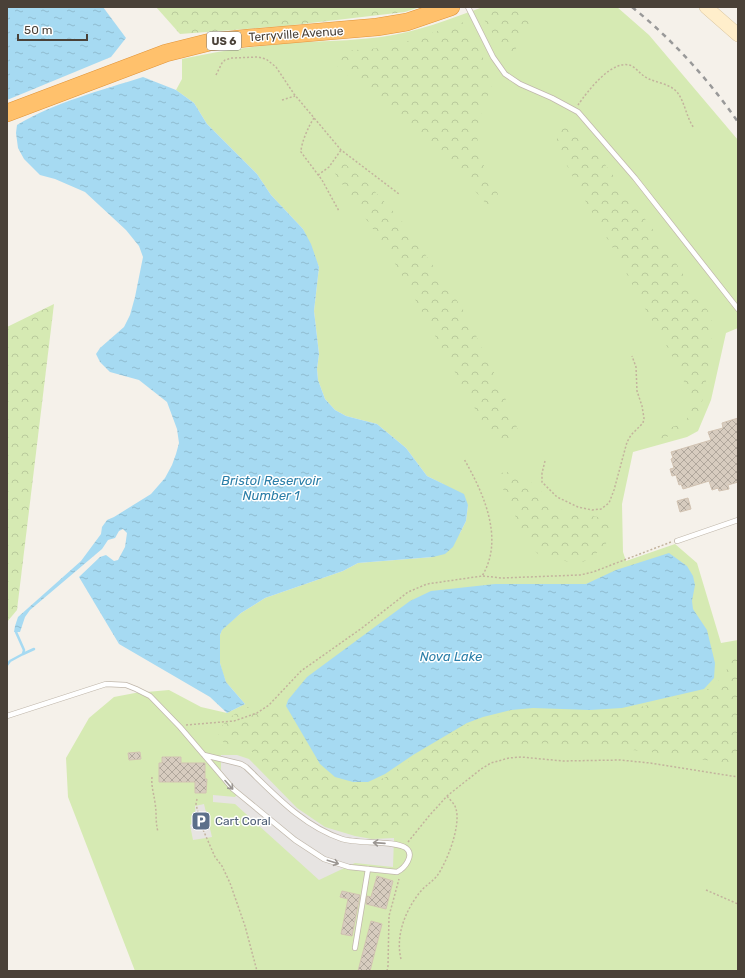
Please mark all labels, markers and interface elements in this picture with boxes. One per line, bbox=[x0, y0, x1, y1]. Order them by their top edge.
scale bar bbox=[18, 16, 87, 42]
text: 50 m bbox=[24, 23, 52, 37]
street label: Terryville Avenue bbox=[248, 24, 344, 44]
road number: US 6 bbox=[207, 32, 241, 50]
water label: Bristol Reservoir Number 1 bbox=[221, 473, 322, 503]
water label: Nova Lake bbox=[420, 649, 482, 664]
one-way arrow bbox=[224, 780, 234, 790]
parking icon: Cart Coral bbox=[190, 810, 212, 832]
place label: Cart Coral bbox=[215, 814, 271, 828]
one-way arrow bbox=[373, 840, 386, 847]
one-way arrow bbox=[326, 859, 339, 866]

